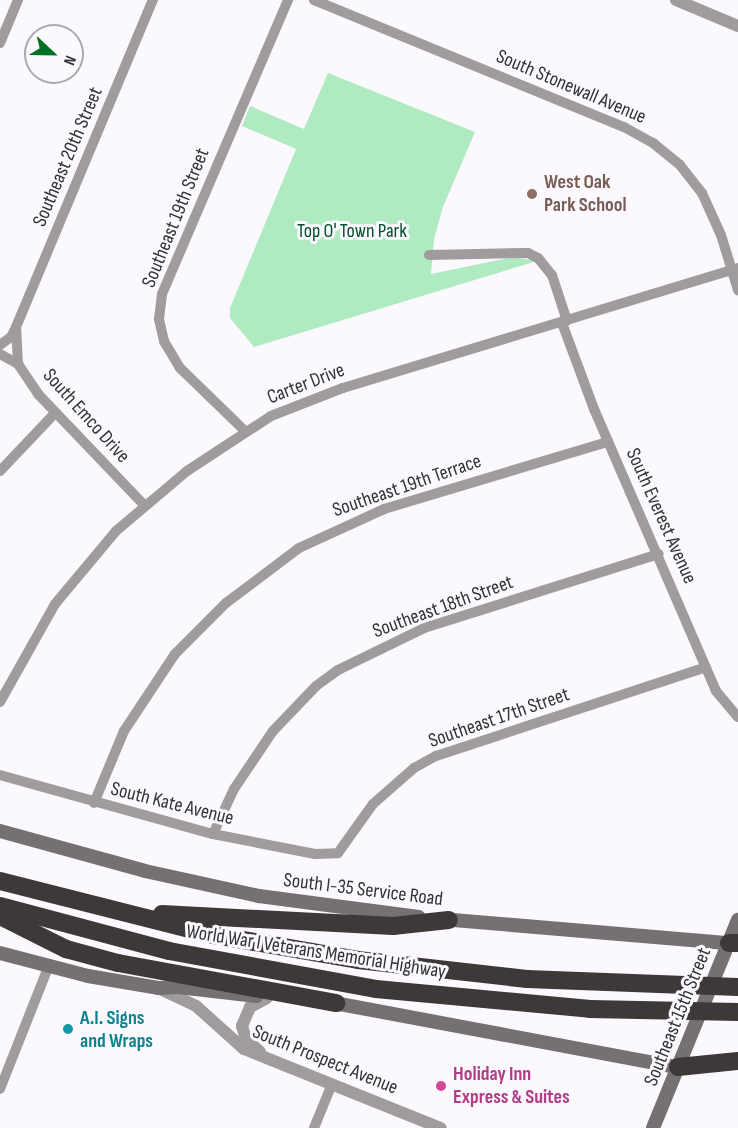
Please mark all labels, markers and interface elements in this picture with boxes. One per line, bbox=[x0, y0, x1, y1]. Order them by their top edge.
north arrow bbox=[24, 24, 84, 84]
street label: South Stonewall Avenue bbox=[492, 45, 650, 129]
text: N bbox=[59, 53, 80, 68]
street label: Southeast 20th Street bbox=[28, 84, 108, 230]
street label: Southeast 19th Street bbox=[137, 145, 215, 291]
place label: West Oak Park School bbox=[544, 170, 627, 217]
marker: West Oak Park School bbox=[525, 187, 539, 201]
park label: Top O' Town Park bbox=[297, 219, 407, 243]
street label: Carter Drive bbox=[264, 358, 348, 410]
street label: South Emco Drive bbox=[37, 364, 135, 468]
street label: South Everest Avenue bbox=[620, 445, 702, 587]
street label: Southeast 19th Terrace bbox=[330, 449, 484, 523]
street label: Southeast 18th Street bbox=[369, 570, 517, 644]
street label: Southeast 17th Street bbox=[425, 683, 573, 753]
street label: South Kate Avenue bbox=[108, 777, 236, 831]
street label: South I-35 Service Road bbox=[282, 868, 444, 912]
street label: World War I Veterans Memorial Highway bbox=[185, 920, 447, 984]
street label: Southeast 15th Street bbox=[639, 944, 717, 1090]
place label: A.I. Signs and Wraps bbox=[80, 1006, 153, 1053]
street label: South Prospect Avenue bbox=[249, 1020, 401, 1100]
marker: A.I. Signs and Wraps bbox=[61, 1022, 75, 1036]
place label: Holiday Inn Express & Suites bbox=[453, 1062, 570, 1109]
marker: Holiday Inn Express & Suites bbox=[434, 1079, 448, 1093]

